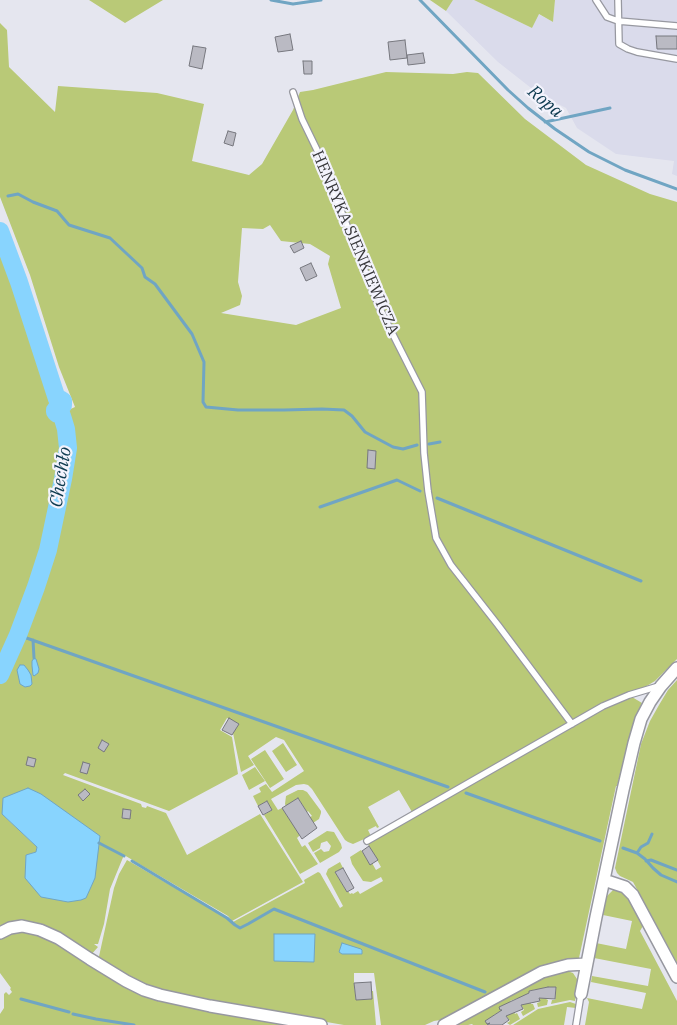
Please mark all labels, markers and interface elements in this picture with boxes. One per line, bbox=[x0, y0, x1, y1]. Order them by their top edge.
water label: Ropa bbox=[523, 81, 567, 123]
street label: HENRYKA SIENKIEWICZA bbox=[307, 148, 403, 338]
water label: Chechło bbox=[46, 445, 76, 509]

